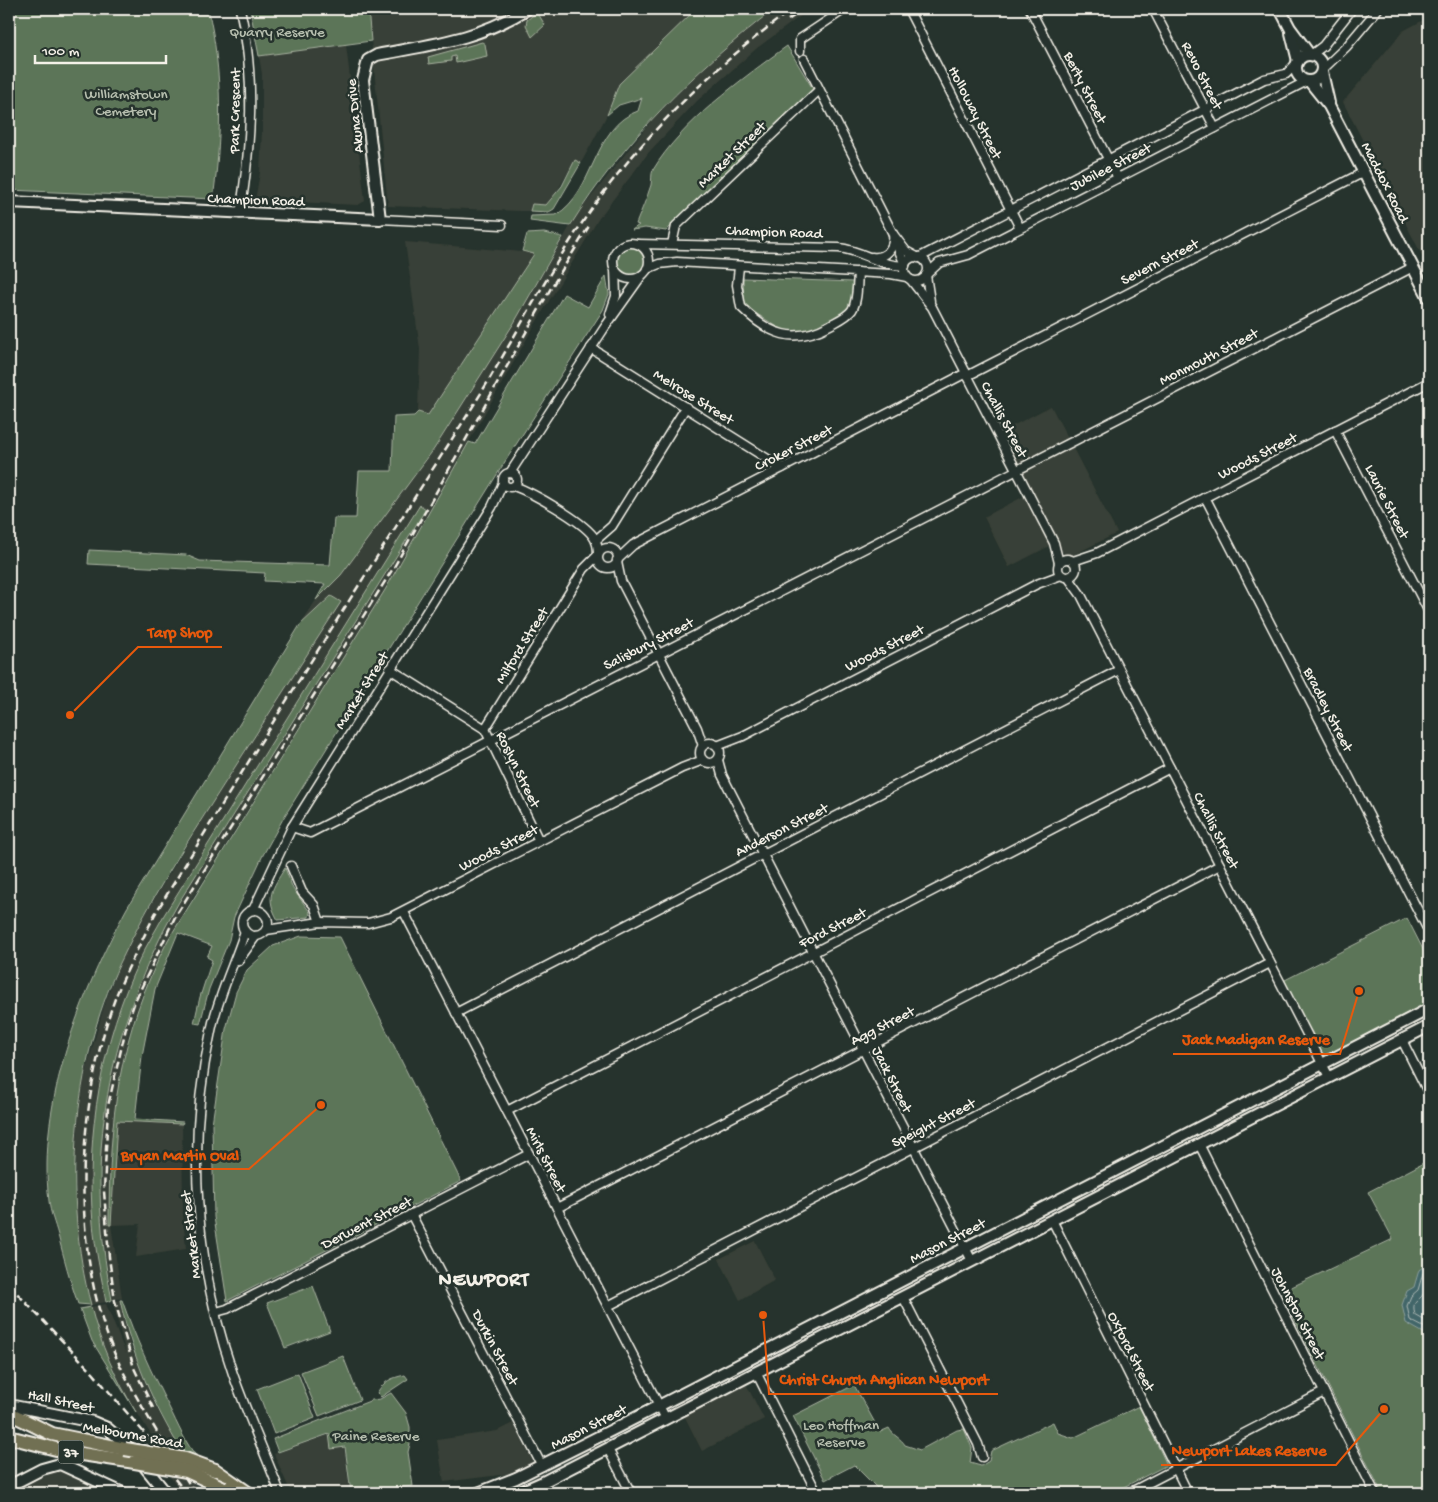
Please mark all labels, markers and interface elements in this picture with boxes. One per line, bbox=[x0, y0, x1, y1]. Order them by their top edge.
park label: Quarry Reserve bbox=[229, 24, 325, 42]
scale bar bbox=[35, 32, 166, 64]
street label: Revo Street bbox=[1177, 39, 1227, 114]
text: 100 m bbox=[41, 43, 80, 61]
street label: Berty Street bbox=[1058, 48, 1111, 128]
street label: Holloway Street bbox=[943, 64, 1006, 164]
street label: Park Crescent bbox=[226, 67, 246, 155]
street label: Akuna Drive bbox=[343, 78, 369, 154]
park label: Williamstown Cemetery bbox=[84, 86, 168, 121]
street label: Market Street bbox=[694, 117, 772, 193]
street label: Jubilee Street bbox=[1067, 139, 1156, 196]
street label: Maddox Road bbox=[1356, 139, 1413, 227]
street label: Champion Road bbox=[207, 190, 306, 212]
street label: Champion Road bbox=[725, 222, 824, 244]
street label: Severn Street bbox=[1118, 235, 1204, 290]
street label: Monmouth Street bbox=[1156, 324, 1263, 390]
street label: Melrose Street bbox=[649, 366, 738, 431]
street label: Challis Street bbox=[976, 379, 1032, 463]
street label: Croker Street bbox=[752, 421, 837, 476]
street label: Woods Street bbox=[1215, 428, 1302, 484]
street label: Laurie Street bbox=[1360, 462, 1413, 544]
street label: Milford Street bbox=[492, 603, 554, 688]
street label: Salisbury Street bbox=[601, 614, 699, 675]
callout: Tarp Shop bbox=[138, 616, 222, 647]
street label: Woods Street bbox=[842, 620, 929, 676]
text: Tarp Shop bbox=[146, 625, 212, 644]
street label: Market Street bbox=[332, 647, 395, 733]
street label: Bradley Street bbox=[1298, 664, 1357, 757]
street label: Roslyn Street bbox=[491, 729, 544, 813]
street label: Challis Street bbox=[1188, 790, 1243, 874]
street label: Anderson Street bbox=[732, 799, 833, 862]
street label: Woods Street bbox=[456, 820, 543, 876]
street label: Ford Street bbox=[795, 903, 871, 954]
street label: Agg Street bbox=[848, 1002, 920, 1051]
callout: Jack Madigan Reserve bbox=[1173, 1023, 1340, 1054]
text: Jack Madigan Reserve bbox=[1181, 1032, 1331, 1051]
street label: Jack Street bbox=[867, 1044, 916, 1118]
street label: Speight Street bbox=[889, 1094, 980, 1153]
street label: Mirls Street bbox=[521, 1124, 570, 1197]
callout: Bryan Martin Oval bbox=[110, 1138, 249, 1169]
text: Bryan Martin Oval bbox=[120, 1148, 240, 1167]
street label: Market Street bbox=[177, 1188, 206, 1280]
street label: Derwent Street bbox=[318, 1192, 417, 1255]
street label: Mason Street bbox=[907, 1214, 991, 1269]
street label: Johnston Street bbox=[1266, 1265, 1329, 1365]
district label: NEWPORT bbox=[439, 1270, 530, 1293]
street label: Durkin Street bbox=[466, 1306, 522, 1390]
street label: Oxford Street bbox=[1102, 1309, 1159, 1396]
callout: Christ Church Anglican Newport bbox=[769, 1363, 998, 1394]
text: Christ Church Anglican Newport bbox=[778, 1372, 990, 1391]
street label: Hall Street bbox=[26, 1386, 97, 1418]
street label: Mason Street bbox=[548, 1400, 632, 1455]
park label: Leo Hoffman Reserve bbox=[803, 1417, 879, 1452]
street label: Melbourne Road bbox=[82, 1418, 185, 1454]
park label: Paine Reserve bbox=[332, 1428, 420, 1446]
callout: Newport Lakes Reserve bbox=[1161, 1434, 1336, 1465]
road number: 37 bbox=[58, 1440, 84, 1464]
text: Newport Lakes Reserve bbox=[1172, 1443, 1327, 1462]

